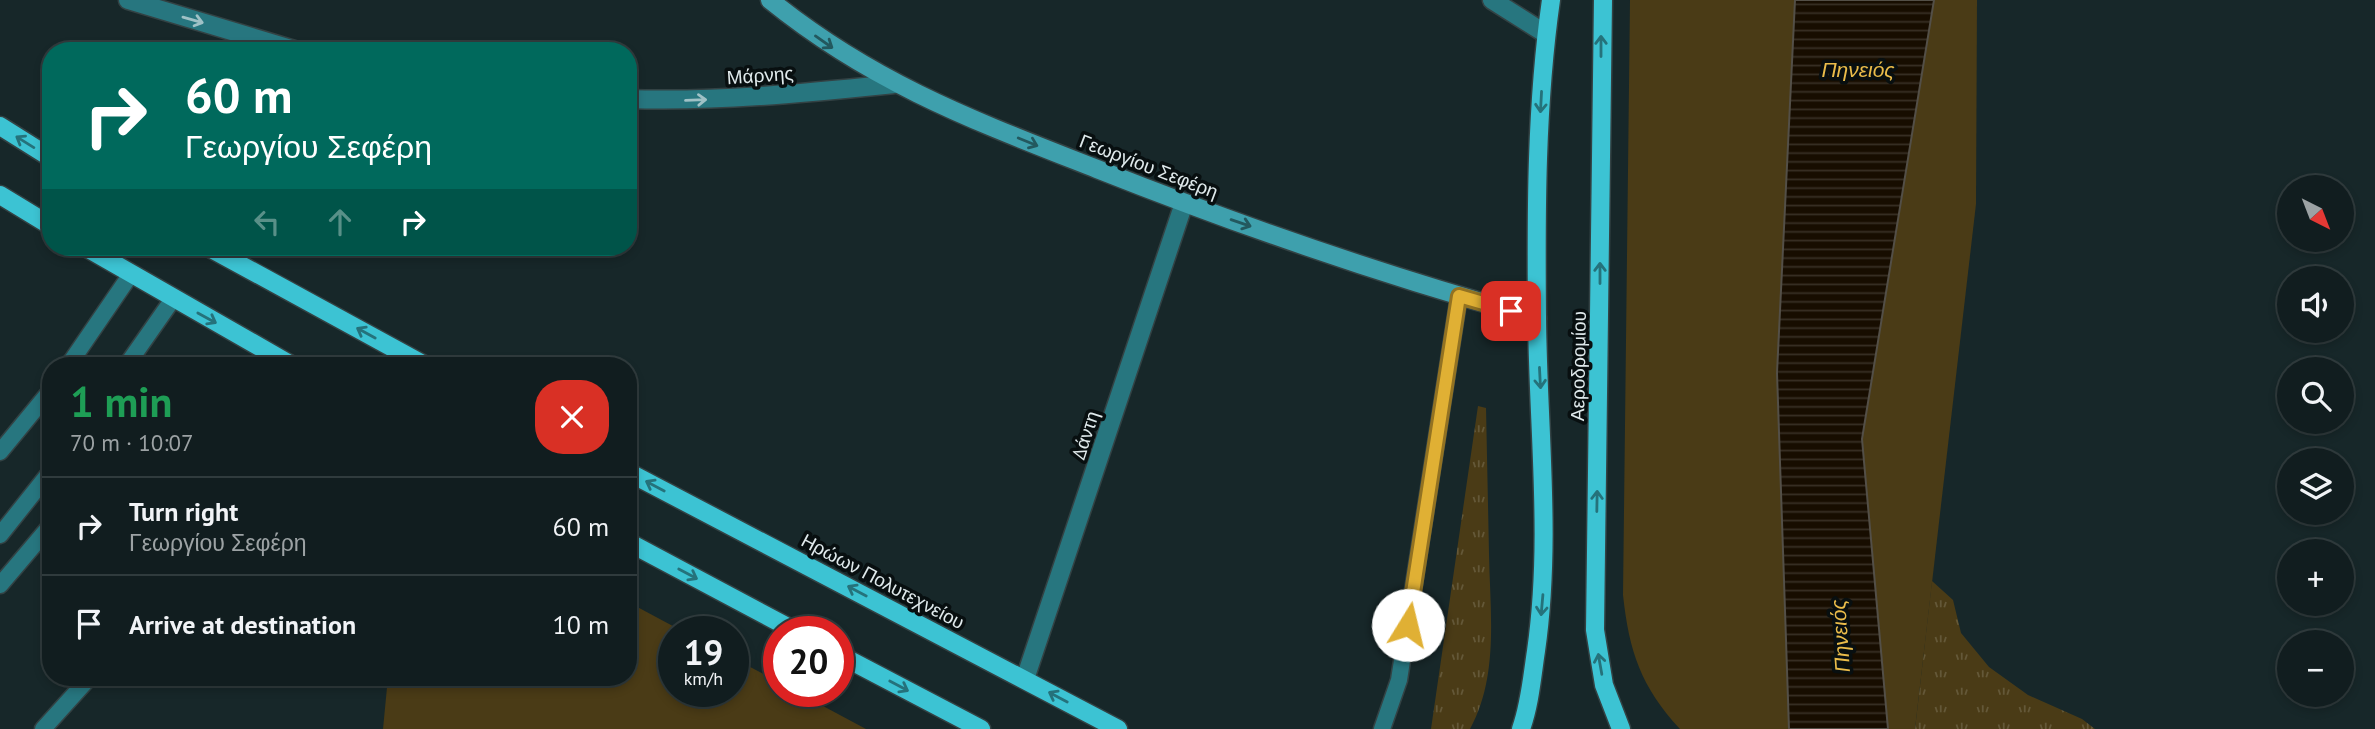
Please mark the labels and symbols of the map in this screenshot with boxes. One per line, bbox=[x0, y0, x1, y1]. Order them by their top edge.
one-way arrow bbox=[182, 15, 204, 28]
one-way arrow bbox=[814, 35, 833, 49]
one-way arrow bbox=[1594, 35, 1608, 58]
water label: Πηνειός bbox=[1821, 56, 1895, 83]
street label: Μάρνης bbox=[726, 61, 794, 89]
one-way arrow bbox=[1535, 90, 1548, 113]
one-way arrow bbox=[685, 94, 708, 107]
street label: Γεωργίου Σεφέρη bbox=[1076, 129, 1222, 203]
one-way arrow bbox=[16, 135, 36, 149]
one-way arrow bbox=[1017, 136, 1038, 149]
north arrow bbox=[2277, 175, 2354, 252]
one-way arrow bbox=[1229, 217, 1251, 230]
one-way arrow bbox=[1593, 262, 1607, 285]
pin bbox=[1481, 281, 1541, 341]
one-way arrow bbox=[197, 311, 217, 325]
street label: Αεροδρομίου bbox=[1565, 311, 1591, 421]
one-way arrow bbox=[356, 326, 377, 339]
one-way arrow bbox=[1534, 366, 1547, 389]
street label: Δάντη bbox=[1066, 408, 1104, 462]
one-way arrow bbox=[645, 478, 666, 492]
one-way arrow bbox=[1590, 490, 1604, 513]
street label: Ηρώων Πολυτεχνείου bbox=[797, 528, 969, 634]
one-way arrow bbox=[678, 567, 698, 581]
one-way arrow bbox=[847, 584, 868, 597]
position arrow bbox=[1371, 588, 1445, 662]
one-way arrow bbox=[1535, 593, 1548, 616]
water label: Πηνειός bbox=[1824, 598, 1856, 673]
speed limit sign: 20 bbox=[763, 616, 854, 707]
one-way arrow bbox=[1593, 653, 1606, 676]
one-way arrow bbox=[888, 679, 908, 693]
one-way arrow bbox=[1048, 689, 1069, 703]

